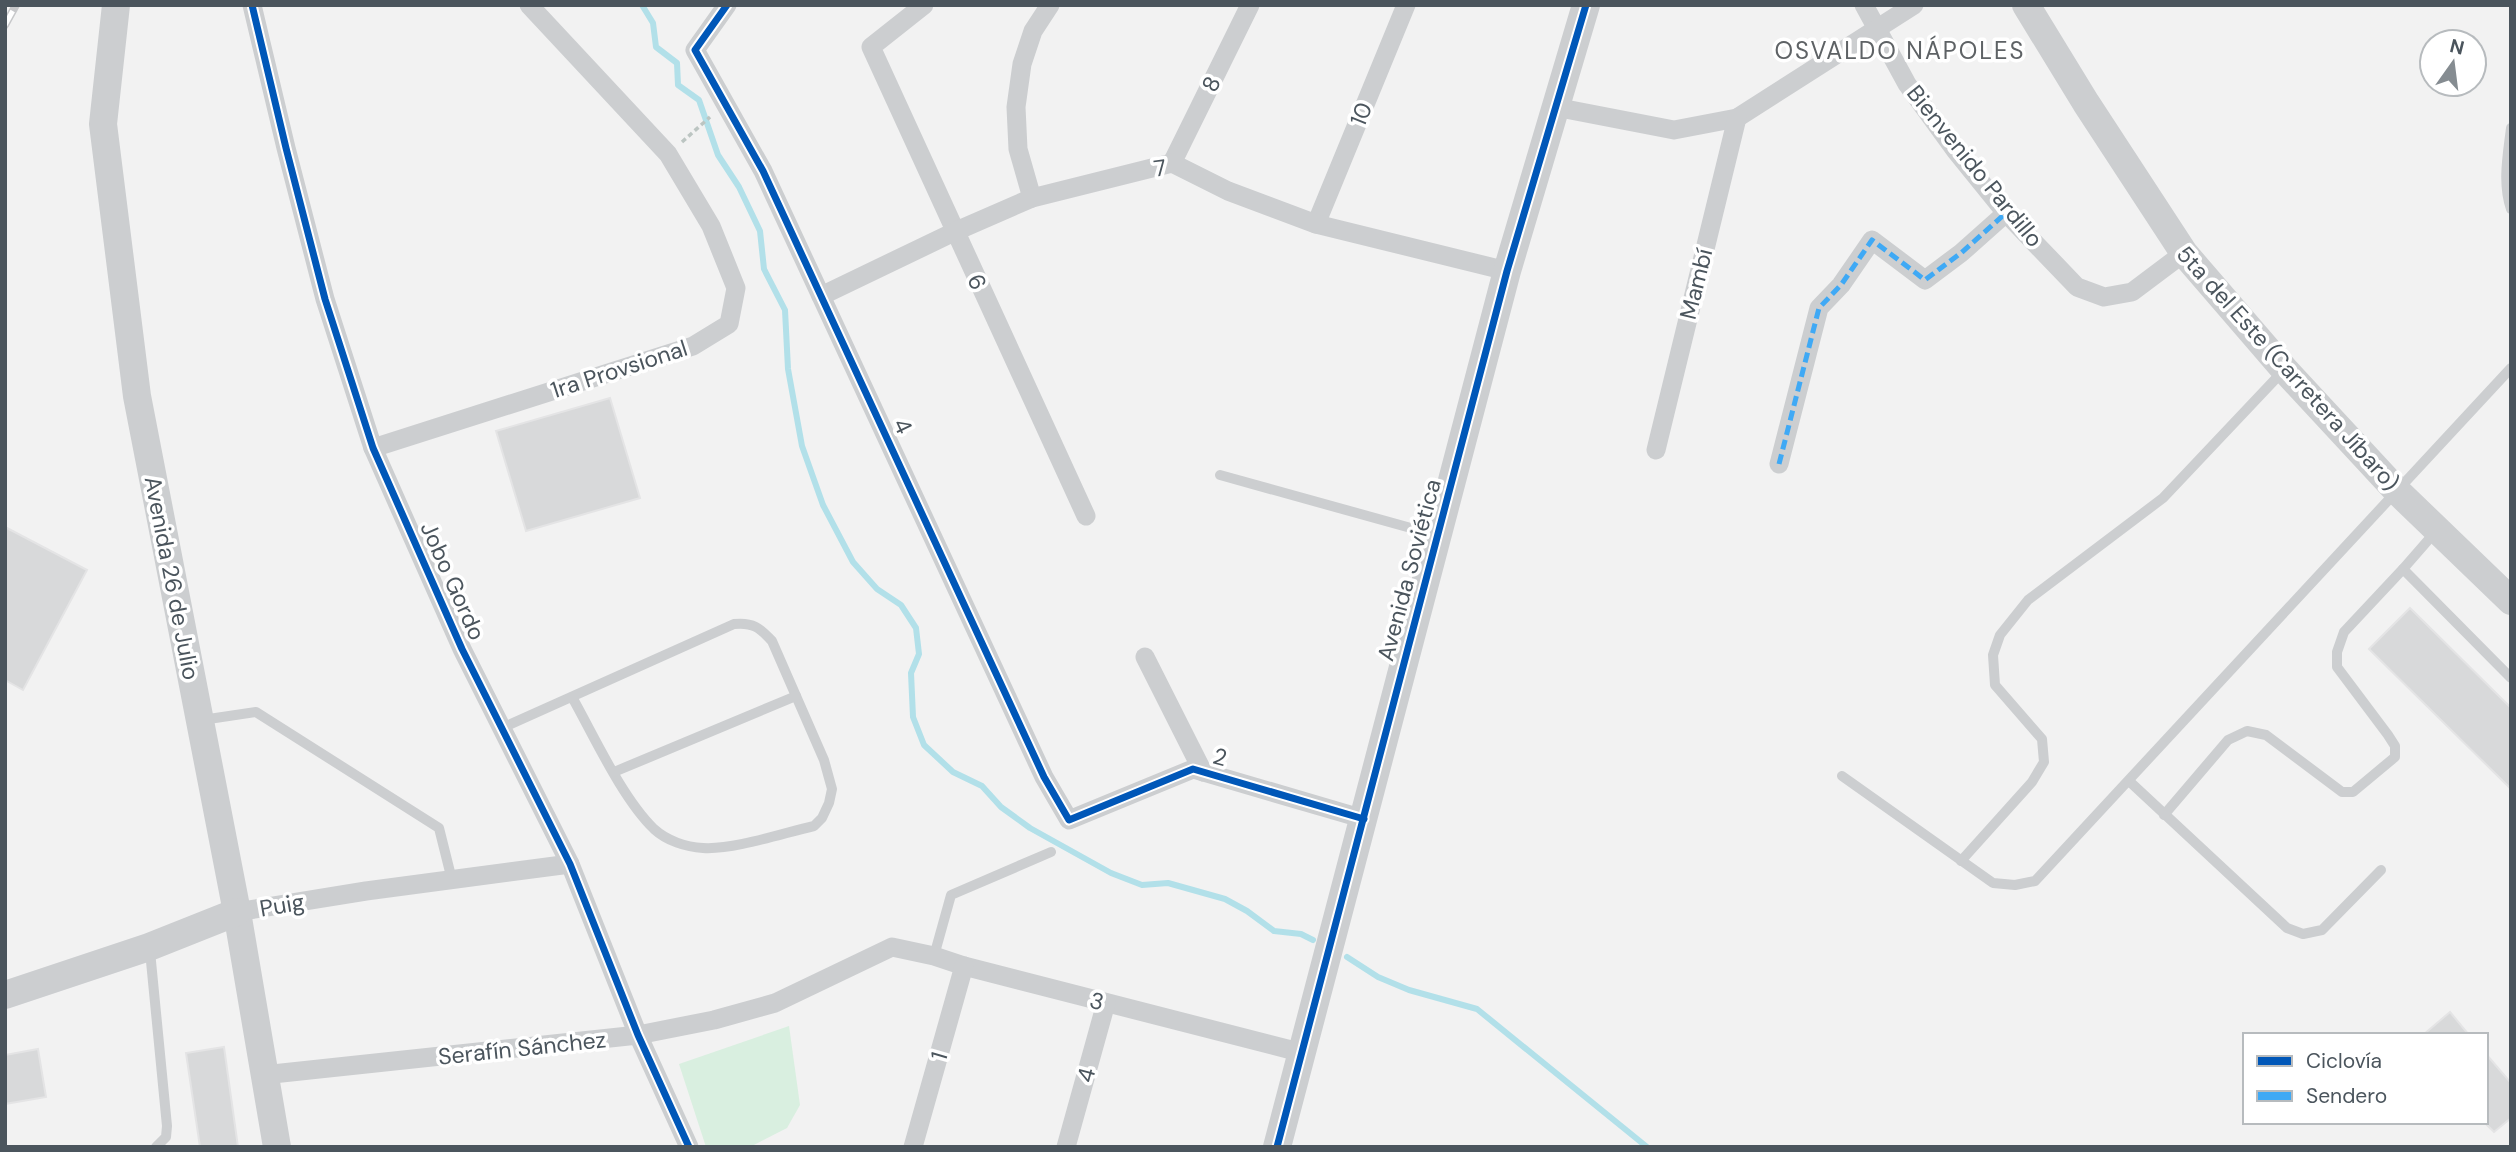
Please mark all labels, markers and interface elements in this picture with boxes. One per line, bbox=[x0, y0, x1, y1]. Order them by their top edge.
north arrow bbox=[2418, 28, 2488, 98]
text: N bbox=[2447, 33, 2467, 61]
district label: OSVALDO NÁPOLES bbox=[1775, 35, 2025, 66]
street label: 8 bbox=[1194, 71, 1228, 97]
street label: Bienvenido Pardillo bbox=[1900, 79, 2050, 253]
street label: 10 bbox=[1343, 98, 1379, 130]
street label: 7 bbox=[1152, 152, 1168, 184]
street label: 5ta del Este (Carretera Jíbaro) bbox=[2170, 239, 2406, 497]
street label: Mambí bbox=[1673, 245, 1719, 322]
street label: 6 bbox=[960, 269, 994, 295]
street label: 1ra Provsional bbox=[547, 333, 691, 405]
street label: 4 bbox=[886, 413, 920, 439]
street label: Avenida 26 de Julio bbox=[138, 474, 206, 682]
street label: Avenida Soviética bbox=[1370, 476, 1448, 664]
street label: Jobo Gordo bbox=[414, 517, 492, 645]
street label: 2 bbox=[1209, 741, 1231, 773]
street label: Puig bbox=[257, 886, 307, 924]
street label: 3 bbox=[1087, 985, 1107, 1017]
street label: Serafín Sánchez bbox=[437, 1024, 607, 1072]
legend bbox=[2243, 1033, 2488, 1124]
text: Ciclovía bbox=[2306, 1047, 2382, 1075]
street label: 1 bbox=[924, 1048, 954, 1064]
street label: 4 bbox=[1070, 1064, 1102, 1086]
text: Sendero bbox=[2306, 1082, 2387, 1110]

